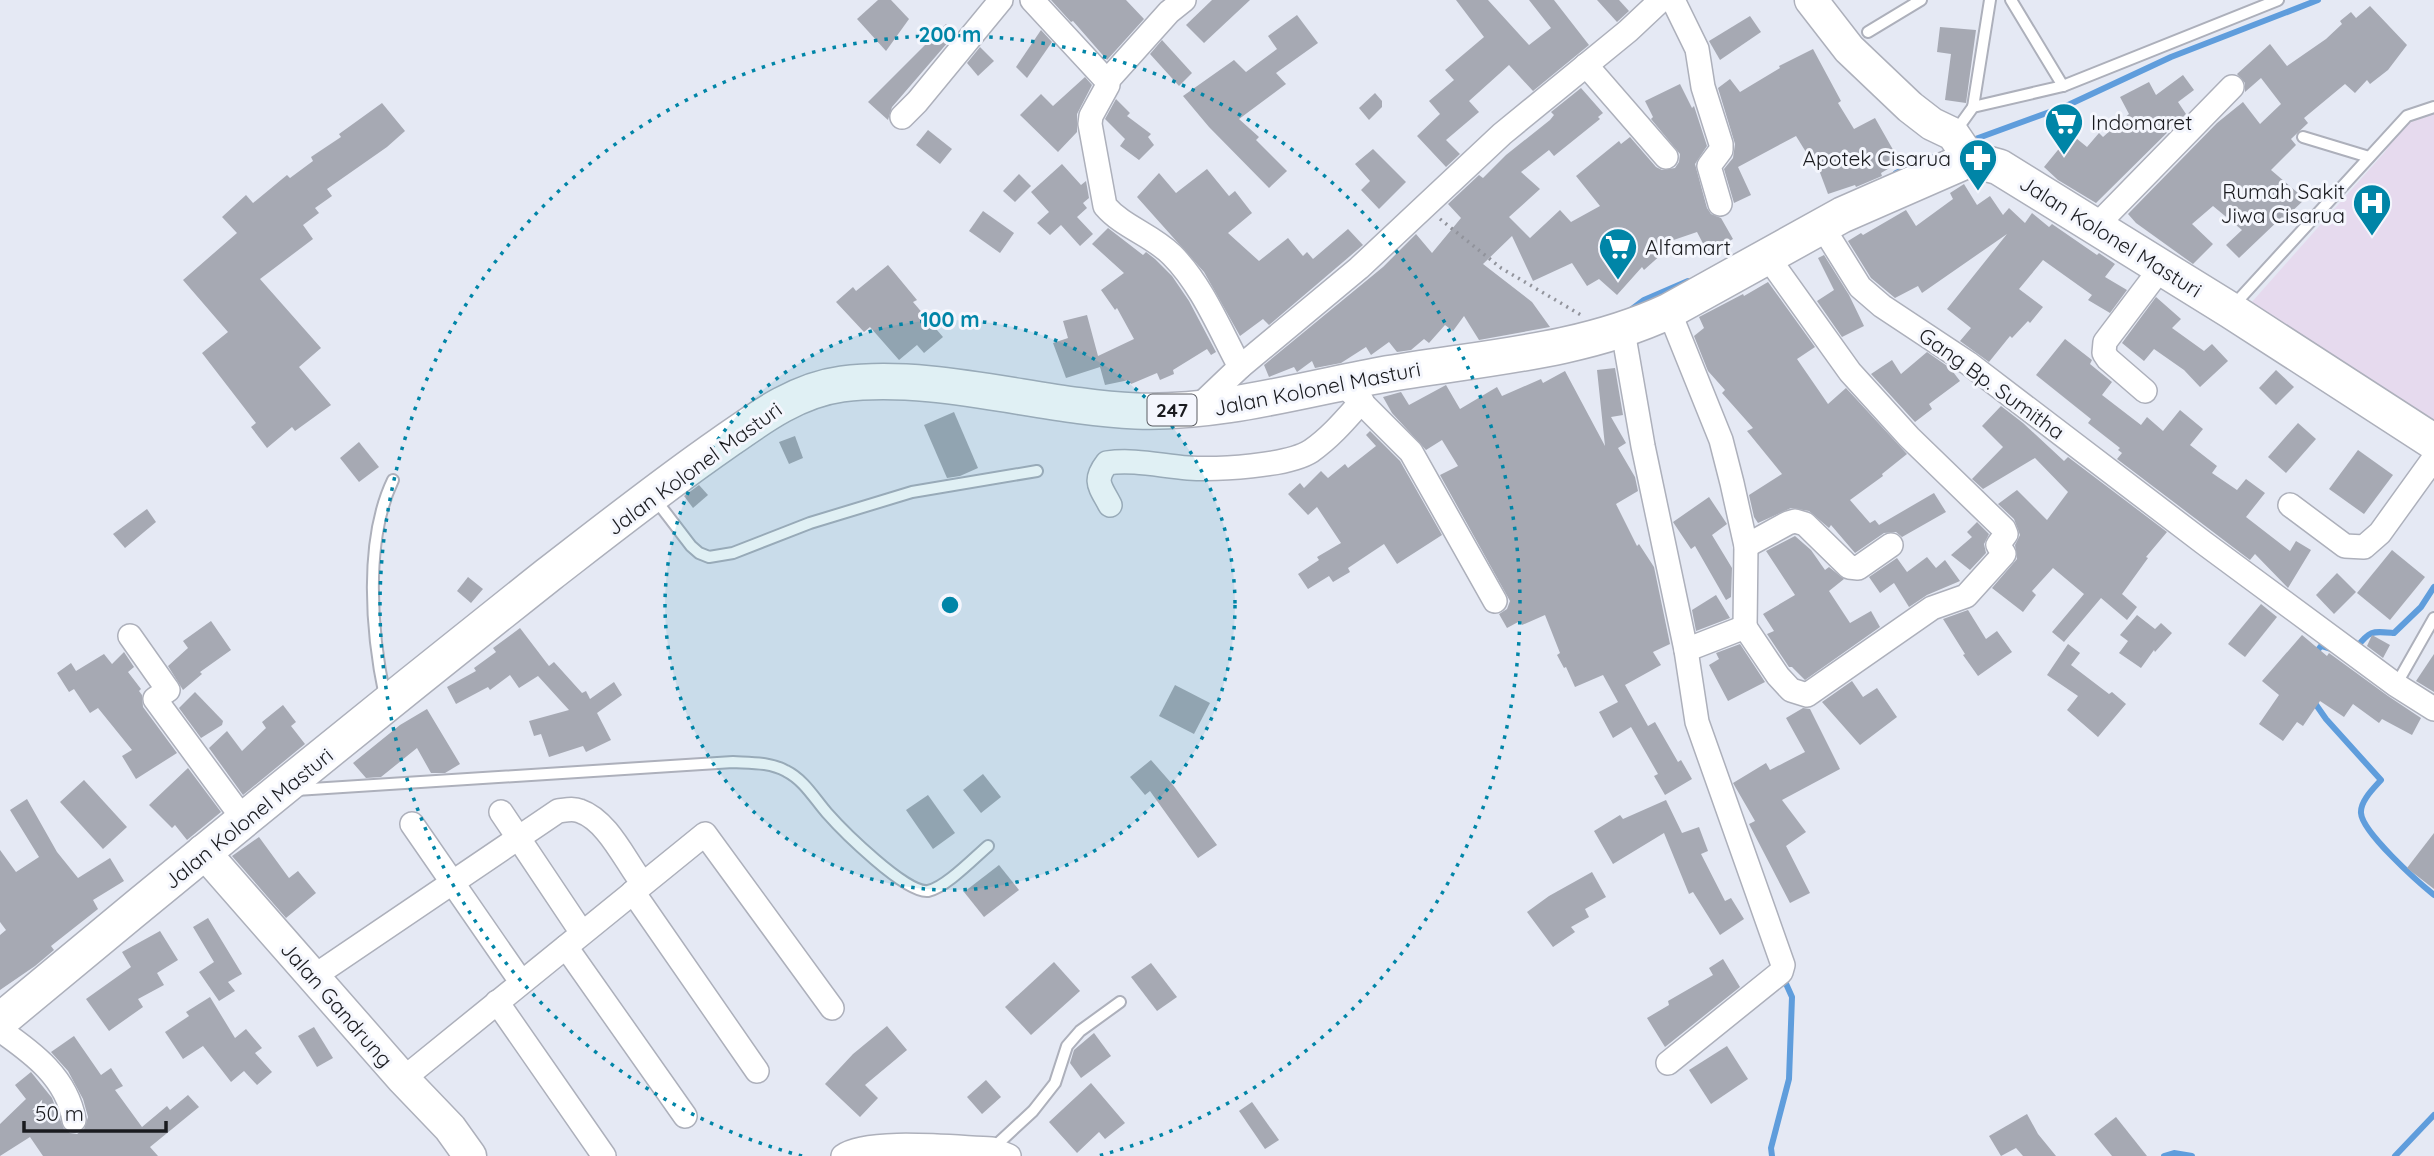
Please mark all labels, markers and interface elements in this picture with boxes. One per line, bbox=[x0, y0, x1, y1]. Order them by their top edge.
text: 200 m bbox=[919, 21, 981, 47]
supermarket icon: Indomaret bbox=[2043, 101, 2085, 156]
place label: Indomaret bbox=[2091, 109, 2192, 135]
pharmacy icon: Apotek Cisarua bbox=[1957, 137, 1999, 192]
place label: Apotek Cisarua bbox=[1802, 145, 1951, 171]
street label: Jalan Kolonel Masturi bbox=[2015, 169, 2207, 303]
place label: Rumah Sakit Jiwa Cisarua bbox=[2220, 178, 2345, 228]
hospital icon: Rumah Sakit Jiwa Cisarua bbox=[2351, 182, 2393, 237]
supermarket icon: Alfamart bbox=[1597, 226, 1639, 281]
place label: Alfamart bbox=[1645, 234, 1731, 260]
text: 100 m bbox=[920, 306, 980, 332]
street label: Gang Bp. Sumitha bbox=[1914, 321, 2070, 445]
street label: Jalan Kolonel Masturi bbox=[1211, 355, 1423, 421]
road number: 247 bbox=[1148, 394, 1196, 426]
street label: Jalan Kolonel Masturi bbox=[601, 396, 787, 540]
centre of rings bbox=[938, 593, 962, 617]
street label: Jalan Kolonel Masturi bbox=[158, 742, 338, 894]
street label: Jalan Gandrung bbox=[275, 936, 399, 1072]
scale bar bbox=[24, 1090, 166, 1134]
text: 50 m bbox=[35, 1100, 84, 1126]

